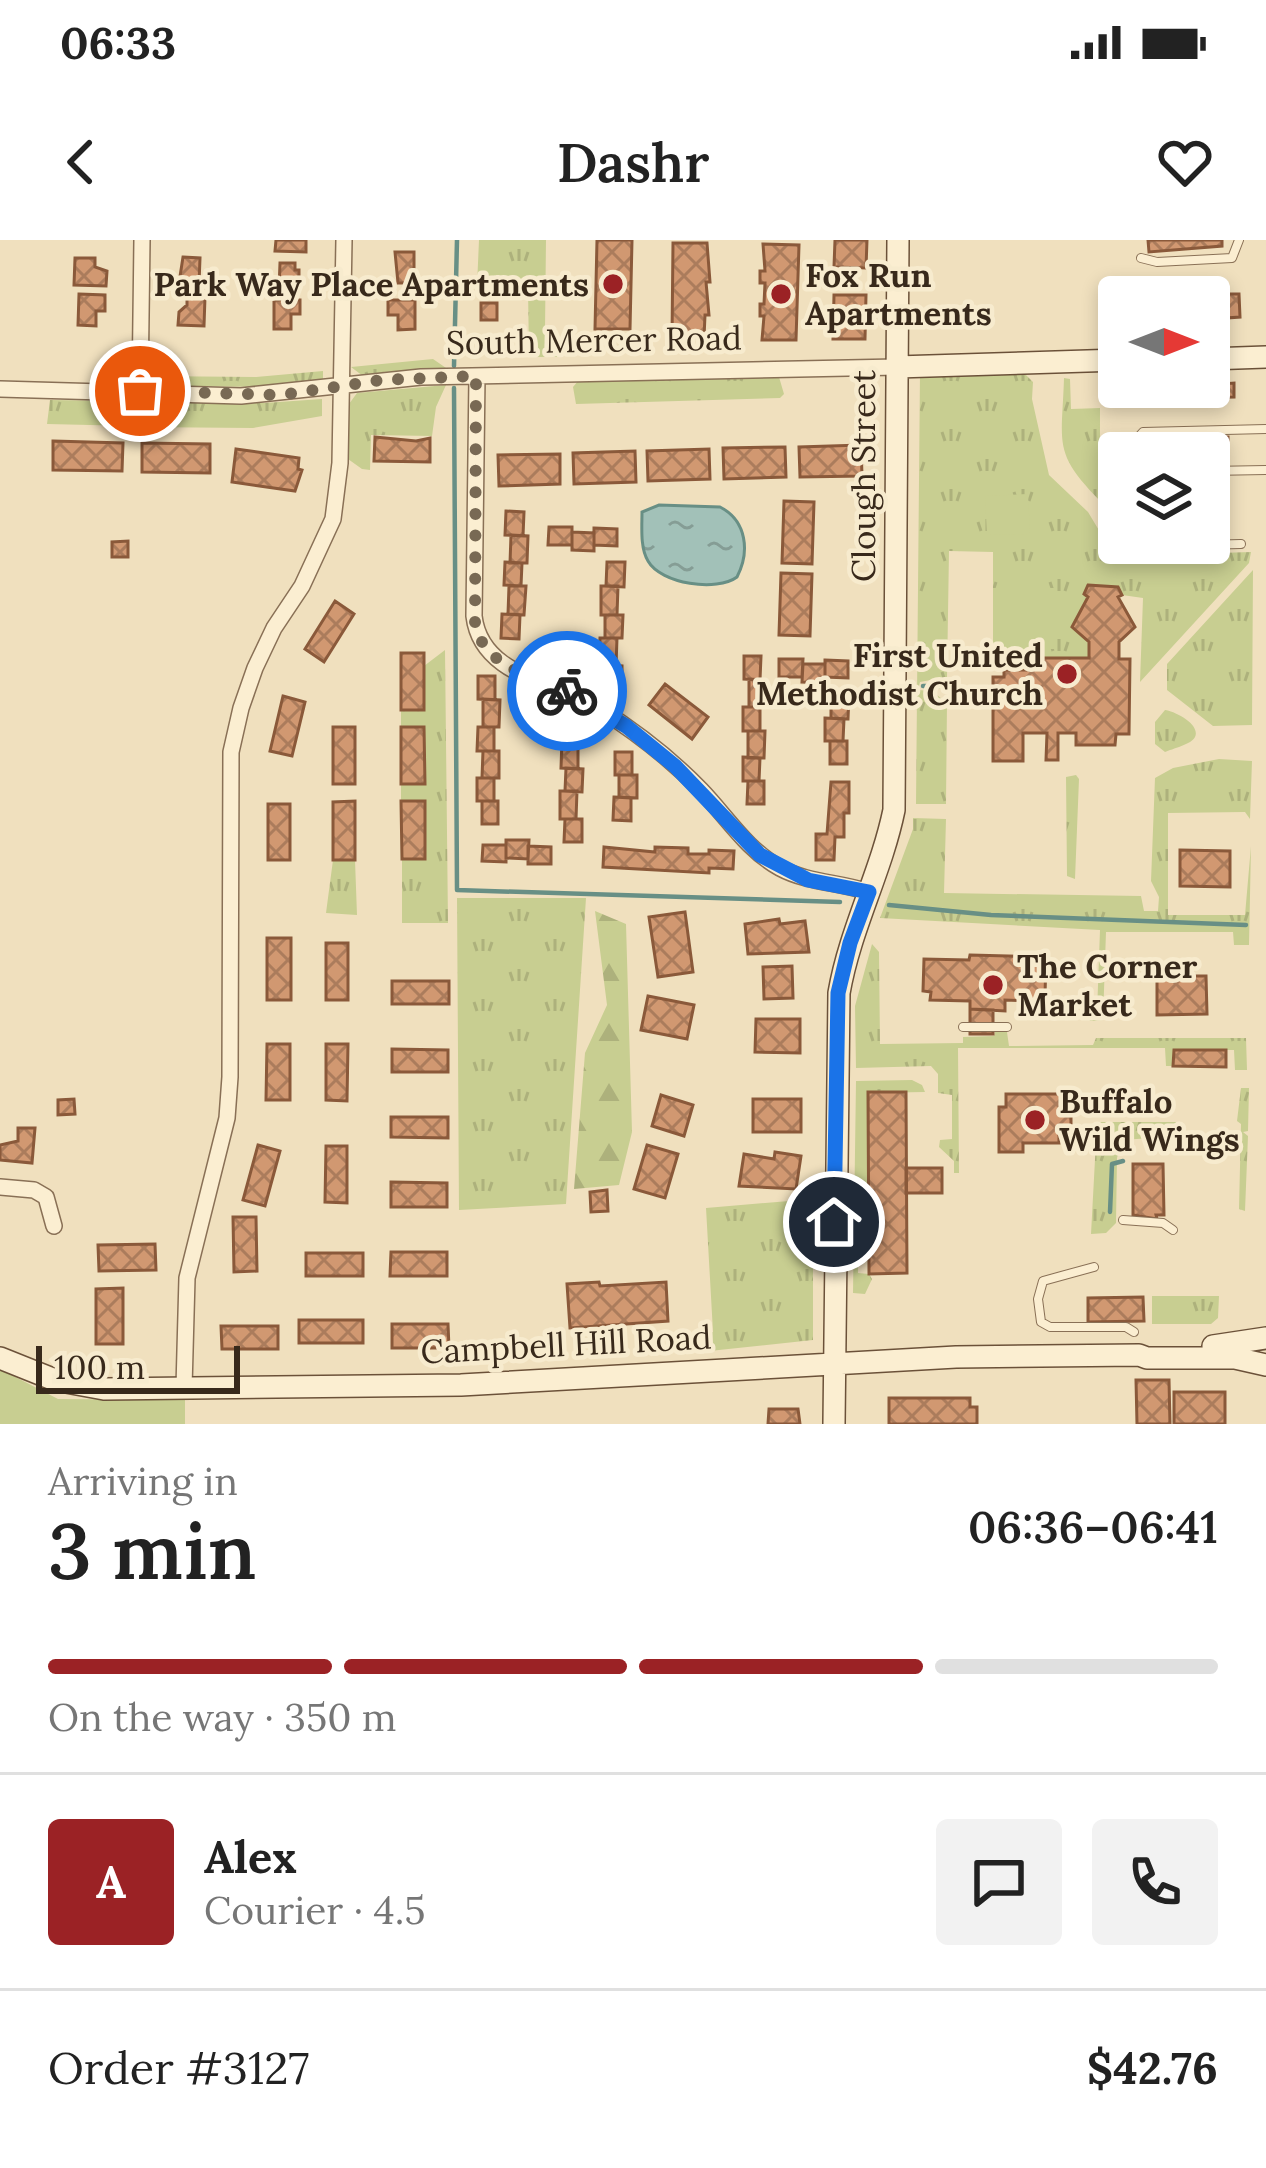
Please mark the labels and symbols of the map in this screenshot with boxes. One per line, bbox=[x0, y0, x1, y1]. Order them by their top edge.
place label: Fox Run Apartments bbox=[805, 254, 992, 334]
place label: Park Way Place Apartments bbox=[153, 263, 589, 305]
marker: Park Way Place Apartments bbox=[600, 271, 626, 297]
north arrow bbox=[1098, 276, 1230, 408]
marker: Fox Run Apartments bbox=[768, 281, 794, 307]
street label: South Mercer Road bbox=[446, 316, 742, 364]
pin bbox=[89, 340, 191, 442]
street label: Clough Street bbox=[842, 370, 884, 582]
courier bbox=[507, 631, 627, 751]
place label: First United Methodist Church bbox=[756, 634, 1043, 714]
marker: First United Methodist Church bbox=[1054, 661, 1080, 687]
place label: The Corner Market bbox=[1017, 945, 1197, 1025]
marker: The Corner Market bbox=[980, 972, 1006, 998]
place label: Buffalo Wild Wings bbox=[1059, 1080, 1240, 1160]
marker: Buffalo Wild Wings bbox=[1022, 1107, 1048, 1133]
pin bbox=[783, 1171, 885, 1273]
street label: Campbell Hill Road bbox=[420, 1315, 712, 1373]
scale bar bbox=[36, 1340, 240, 1393]

